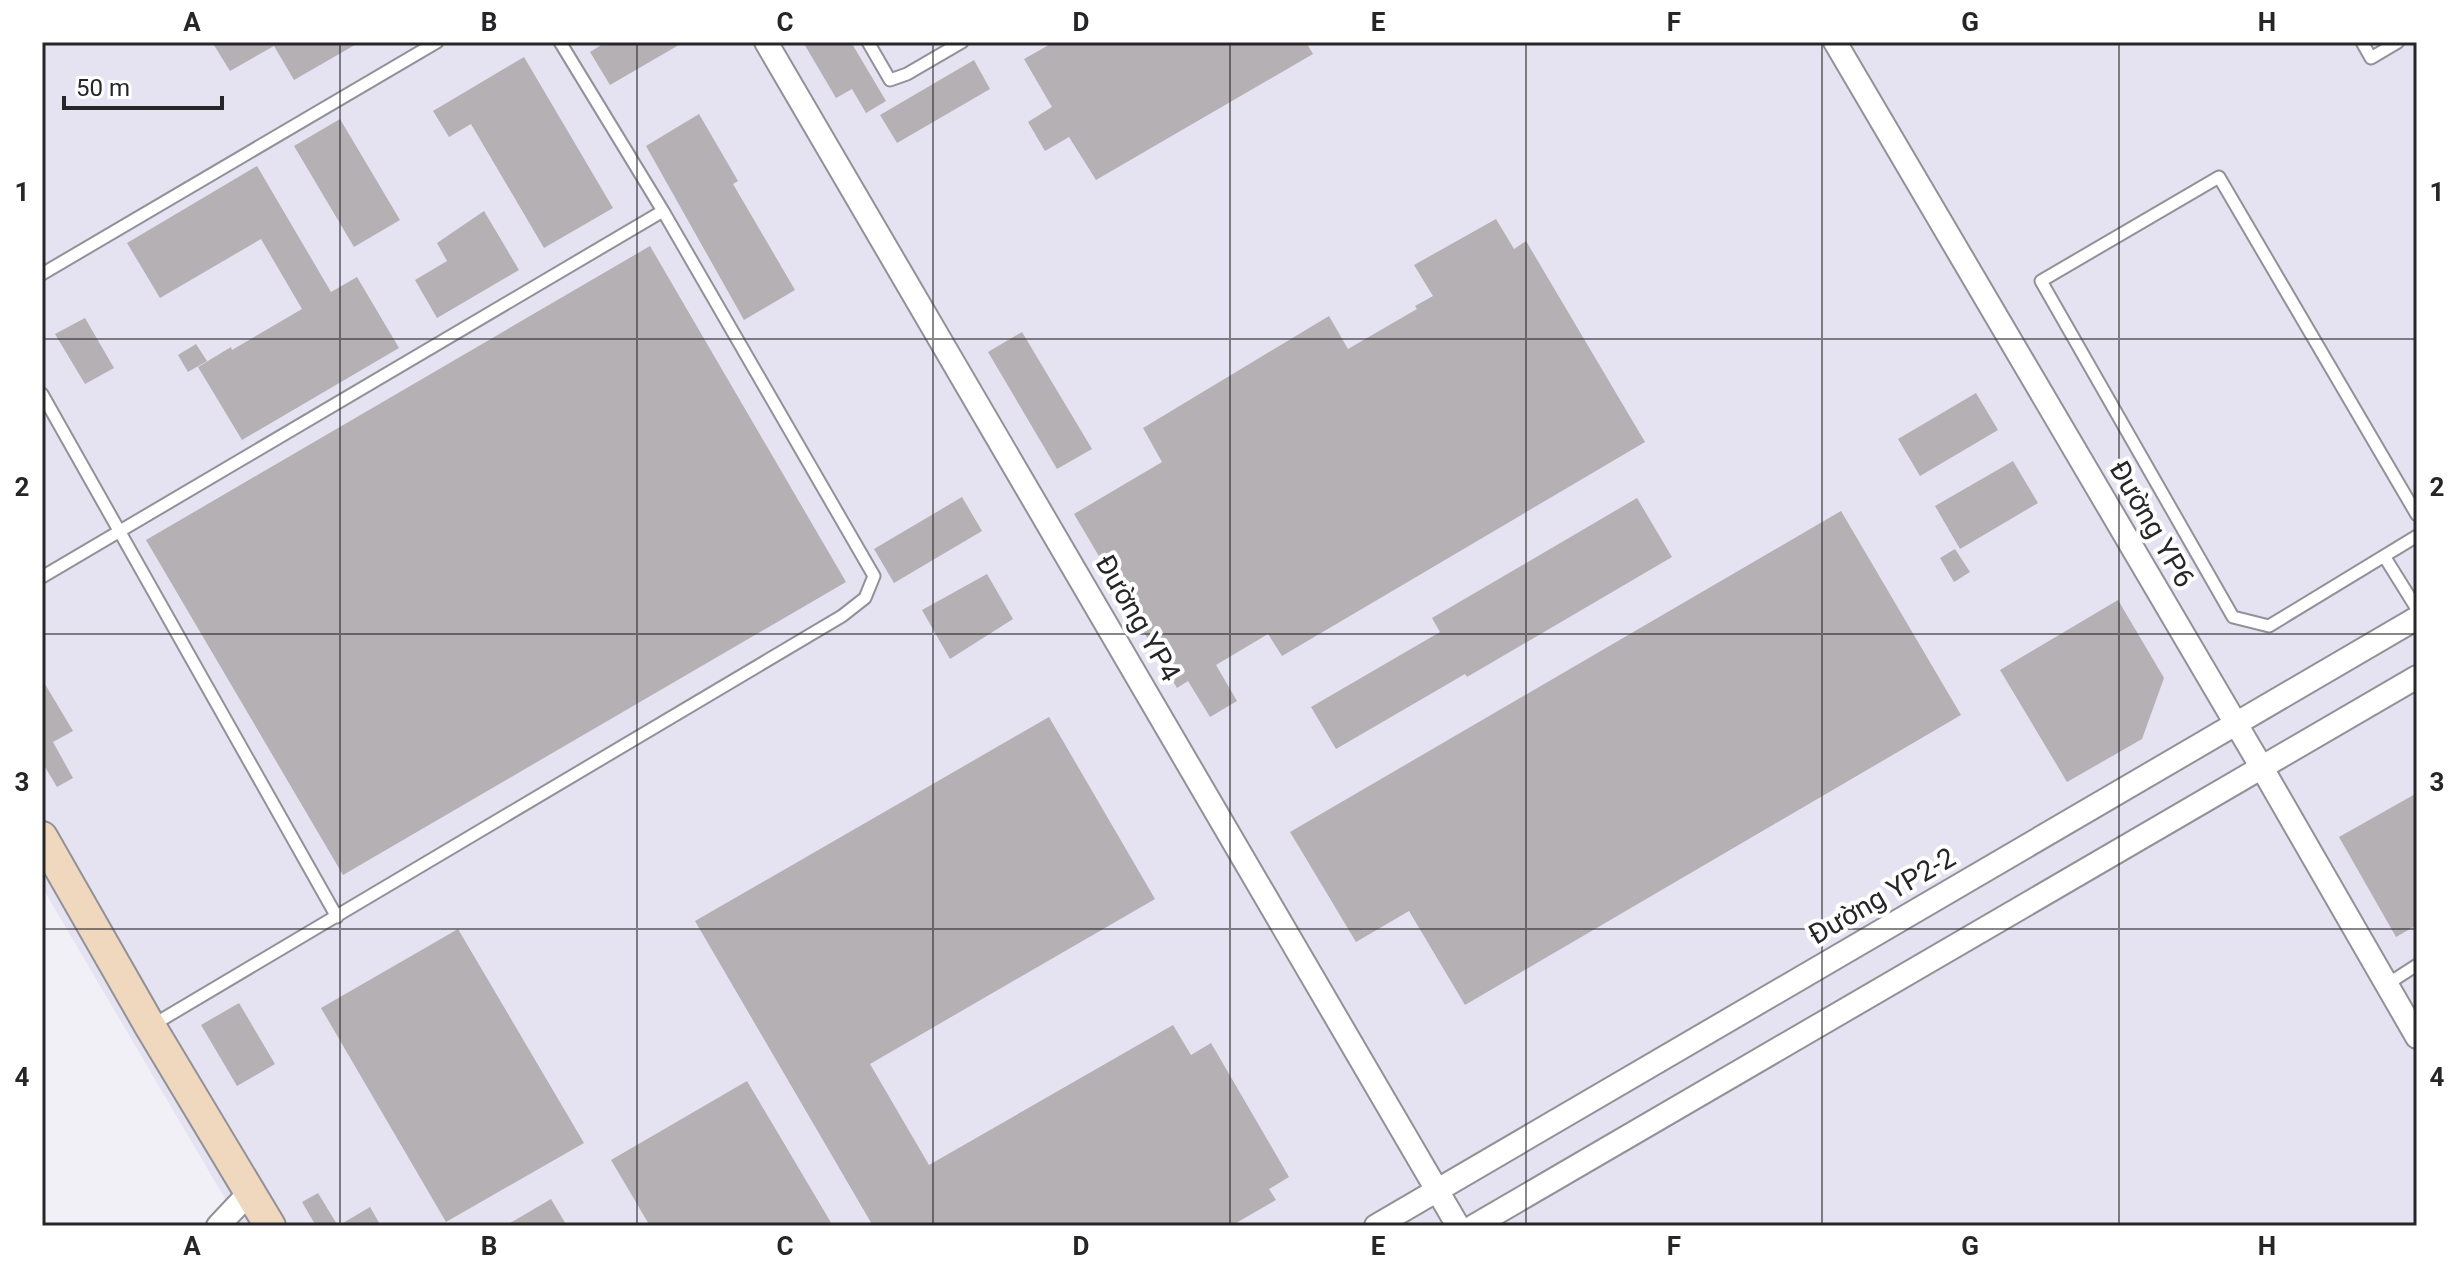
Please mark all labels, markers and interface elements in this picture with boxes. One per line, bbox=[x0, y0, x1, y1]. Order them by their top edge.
text: A bbox=[183, 7, 201, 37]
text: B bbox=[481, 7, 497, 37]
text: C bbox=[776, 7, 794, 37]
text: D bbox=[1073, 7, 1089, 37]
text: E bbox=[1371, 7, 1386, 37]
text: F bbox=[1667, 7, 1681, 37]
text: G bbox=[1961, 7, 1979, 37]
text: H bbox=[2258, 7, 2276, 37]
scale bar bbox=[64, 60, 222, 110]
text: 50 m bbox=[76, 74, 130, 102]
text: 1 bbox=[15, 177, 29, 207]
text: 1 bbox=[2430, 177, 2444, 207]
street label: Đường YP6 bbox=[2103, 455, 2201, 593]
text: 2 bbox=[15, 472, 29, 502]
text: 2 bbox=[2430, 472, 2444, 502]
street label: Đường YP4 bbox=[1089, 549, 1188, 687]
text: 3 bbox=[15, 767, 29, 797]
text: 3 bbox=[2430, 767, 2444, 797]
street label: Đường YP2-2 bbox=[1803, 841, 1961, 951]
text: 4 bbox=[15, 1062, 30, 1092]
text: 4 bbox=[2430, 1062, 2445, 1092]
text: A bbox=[183, 1231, 201, 1261]
text: B bbox=[481, 1231, 497, 1261]
text: C bbox=[776, 1231, 794, 1261]
text: D bbox=[1073, 1231, 1089, 1261]
text: E bbox=[1371, 1231, 1386, 1261]
text: F bbox=[1667, 1231, 1681, 1261]
text: G bbox=[1961, 1231, 1979, 1261]
text: H bbox=[2258, 1231, 2276, 1261]

